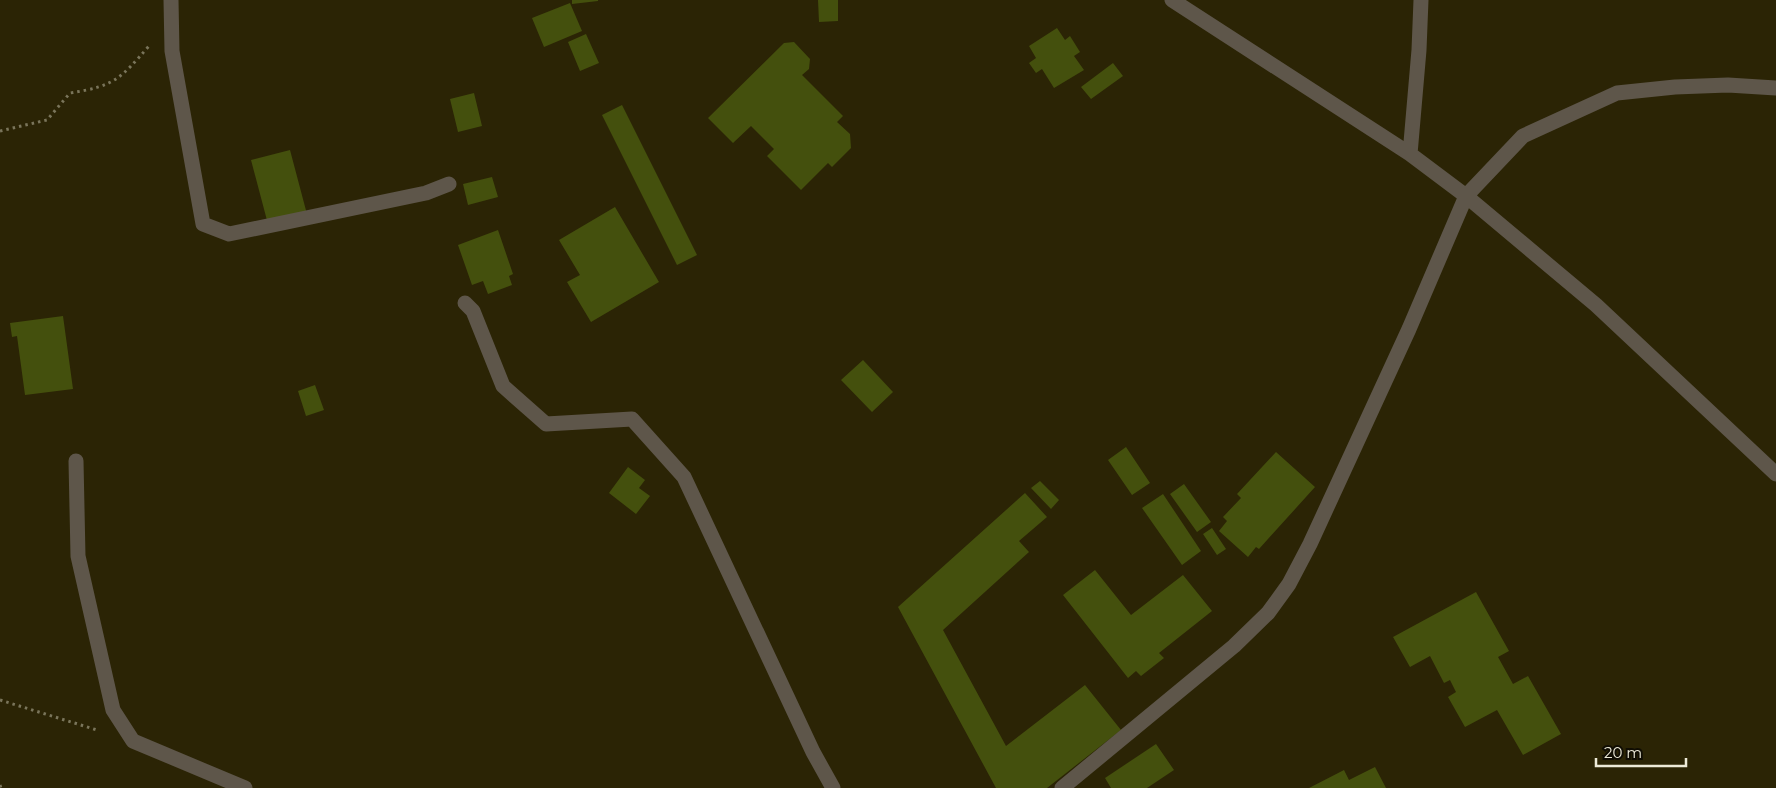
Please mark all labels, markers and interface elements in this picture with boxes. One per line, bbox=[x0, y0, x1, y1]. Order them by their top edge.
scale bar bbox=[1596, 736, 1686, 768]
text: 20 m bbox=[1604, 743, 1642, 762]

